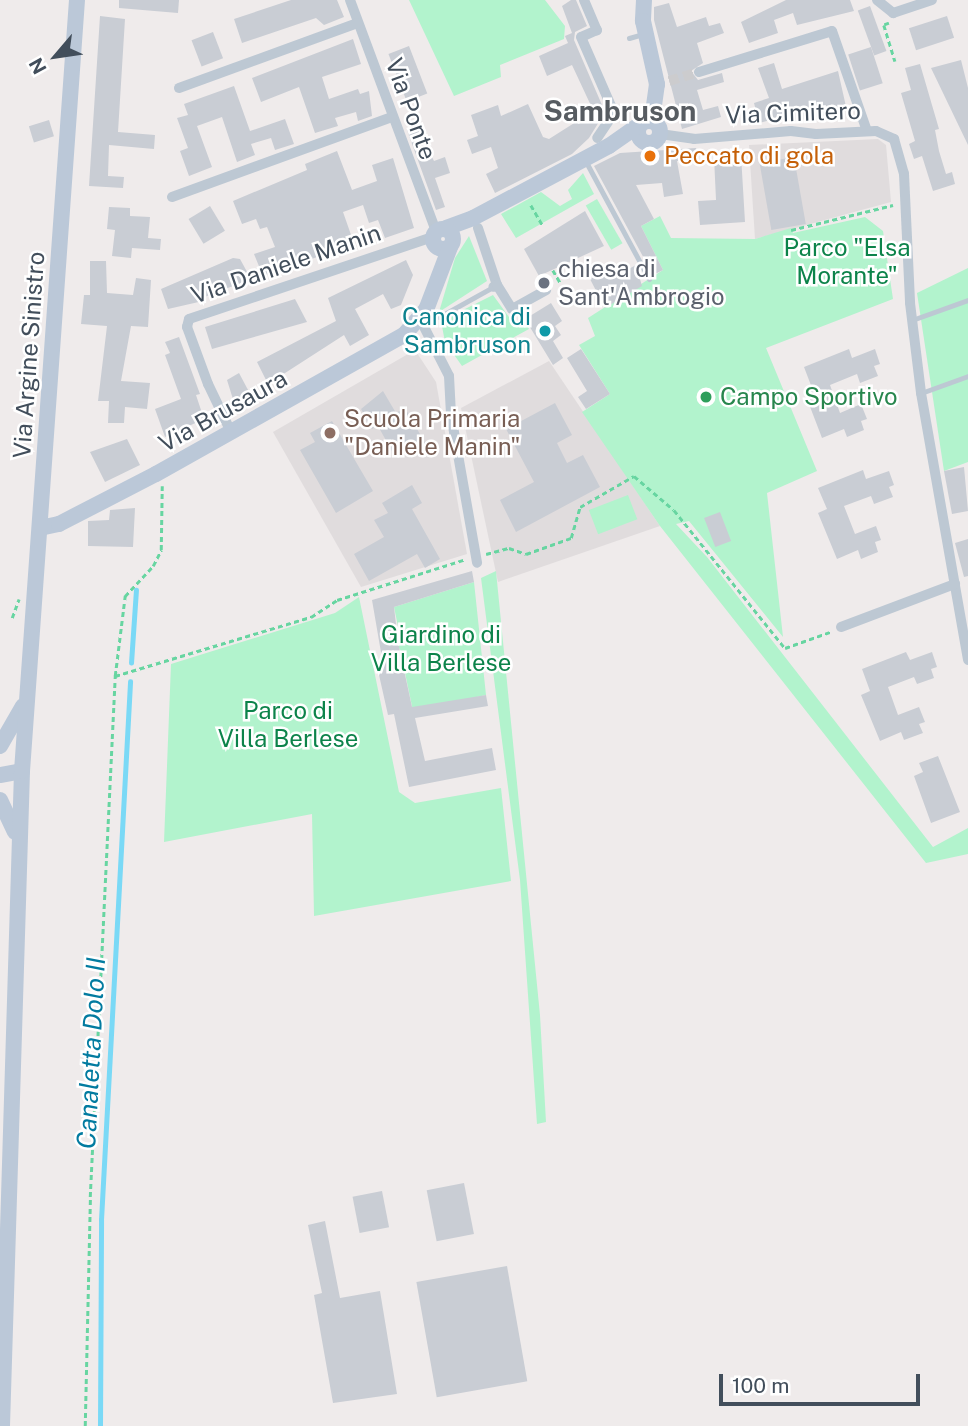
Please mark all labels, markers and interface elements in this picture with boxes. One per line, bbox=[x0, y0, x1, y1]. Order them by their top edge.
north arrow bbox=[21, 21, 91, 91]
text: N bbox=[24, 54, 51, 78]
street label: Via Ponte bbox=[379, 54, 443, 164]
district label: Sambruson bbox=[544, 94, 696, 128]
street label: Via Cimitero bbox=[725, 96, 861, 130]
place label: Peccato di gola bbox=[664, 142, 834, 170]
marker: Peccato di gola bbox=[642, 148, 658, 164]
street label: Via Daniele Manin bbox=[187, 218, 385, 310]
park label: Parco "Elsa Morante" bbox=[783, 234, 911, 290]
street label: Via Argine Sinistro bbox=[7, 251, 51, 459]
place label: chiesa di Sant'Ambrogio bbox=[558, 255, 725, 311]
marker: chiesa di Sant'Ambrogio bbox=[536, 275, 552, 291]
place label: Canonica di Sambruson bbox=[402, 303, 531, 359]
marker: Canonica di Sambruson bbox=[537, 323, 553, 339]
street label: Via Brusaura bbox=[154, 364, 292, 458]
place label: Campo Sportivo bbox=[720, 383, 898, 411]
marker: Campo Sportivo bbox=[698, 389, 714, 405]
place label: Scuola Primaria "Daniele Manin" bbox=[344, 405, 521, 461]
marker: Scuola Primaria "Daniele Manin" bbox=[322, 425, 338, 441]
park label: Giardino di Villa Berlese bbox=[371, 621, 511, 677]
park label: Parco di Villa Berlese bbox=[218, 697, 358, 753]
water label: Canaletta Dolo II bbox=[70, 956, 112, 1150]
scale bar bbox=[723, 1360, 924, 1404]
text: 100 m bbox=[732, 1373, 789, 1398]

